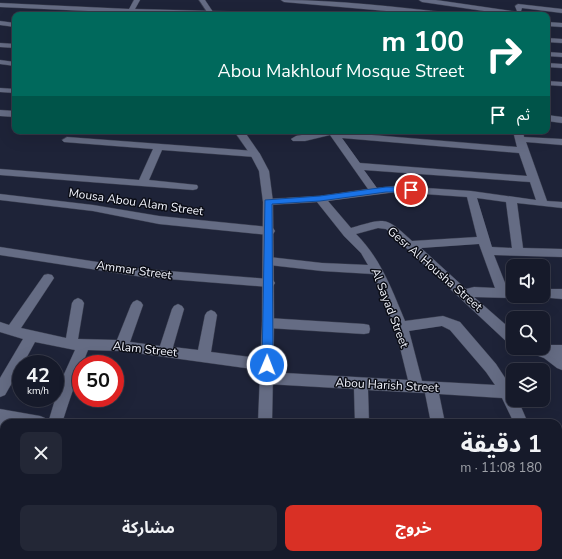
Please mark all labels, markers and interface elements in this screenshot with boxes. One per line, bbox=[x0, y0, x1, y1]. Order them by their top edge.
text: 100 m bbox=[381, 23, 464, 61]
icon: right bbox=[478, 28, 530, 80]
text: Abou Makhlouf Mosque Street bbox=[218, 59, 464, 83]
icon: arrive bbox=[487, 104, 509, 126]
text: ثم bbox=[517, 105, 530, 125]
pin bbox=[394, 173, 428, 207]
icon: arrive bbox=[400, 179, 422, 201]
street label: Mousa Abou Alam Street bbox=[68, 185, 205, 219]
street label: Gesr Al Housha Street bbox=[384, 223, 486, 315]
street label: Ammar Street bbox=[95, 257, 173, 283]
map controls bbox=[506, 259, 550, 407]
button: sound bbox=[506, 259, 550, 303]
street label: Al Sayad Street bbox=[367, 266, 413, 351]
button: search bbox=[506, 311, 550, 355]
street label: Alam Street bbox=[112, 338, 179, 360]
position arrow bbox=[246, 344, 288, 386]
speed limit sign: 50 bbox=[72, 355, 124, 407]
text: 42 bbox=[26, 362, 50, 389]
button: layers bbox=[506, 363, 550, 407]
street label: Abou Harish Street bbox=[335, 374, 440, 396]
text: km/h bbox=[27, 384, 49, 398]
text: 1 دقيقة bbox=[461, 428, 542, 460]
button: close bbox=[20, 432, 62, 474]
text: 180 m · 11:08 bbox=[460, 459, 542, 477]
button: مشاركة bbox=[20, 505, 277, 551]
button: خروج bbox=[285, 505, 542, 551]

